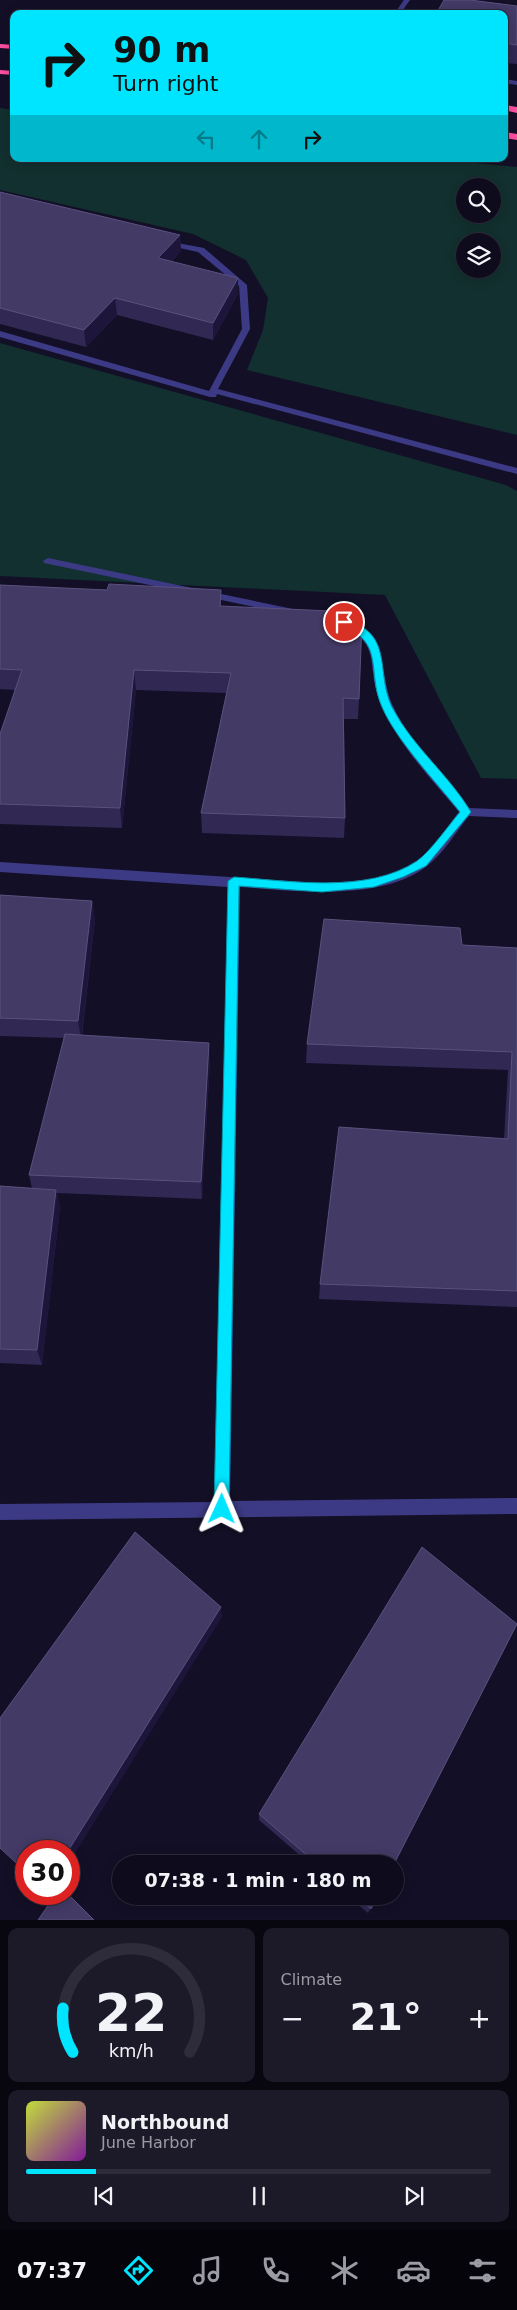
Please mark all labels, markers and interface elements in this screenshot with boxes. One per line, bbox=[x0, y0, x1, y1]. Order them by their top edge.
icon: right bbox=[30, 30, 95, 95]
text: 90 m bbox=[113, 30, 210, 70]
text: Turn right bbox=[113, 71, 218, 96]
icon: left bbox=[192, 125, 220, 153]
icon: ahead bbox=[245, 125, 273, 153]
icon: right bbox=[298, 125, 326, 153]
map controls bbox=[456, 178, 501, 278]
button: search bbox=[456, 178, 501, 223]
button: layers bbox=[456, 233, 501, 278]
pin bbox=[323, 601, 365, 643]
icon: arrive bbox=[330, 608, 358, 636]
position arrow bbox=[195, 1482, 247, 1534]
speed limit sign: 30 bbox=[15, 1840, 80, 1905]
text: 07:38 · 1 min · 180 m bbox=[144, 1869, 372, 1891]
text: Climate bbox=[281, 1970, 342, 1989]
text: 22 bbox=[95, 1983, 167, 2043]
text: 21° bbox=[350, 1995, 422, 2039]
text: − bbox=[281, 2002, 304, 2035]
text: + bbox=[468, 2002, 491, 2035]
text: km/h bbox=[109, 2040, 154, 2061]
text: Northbound bbox=[101, 2111, 229, 2133]
text: June Harbor bbox=[101, 2133, 196, 2152]
icon: previous bbox=[90, 2182, 118, 2210]
icon: pause bbox=[245, 2182, 273, 2210]
icon: next bbox=[400, 2182, 428, 2210]
icon: directions bbox=[121, 2253, 156, 2288]
icon: music bbox=[190, 2253, 225, 2288]
icon: phone bbox=[258, 2253, 293, 2288]
icon: climate bbox=[327, 2253, 362, 2288]
icon: car bbox=[396, 2253, 431, 2288]
icon: filters bbox=[465, 2253, 500, 2288]
text: 07:37 bbox=[17, 2258, 87, 2283]

